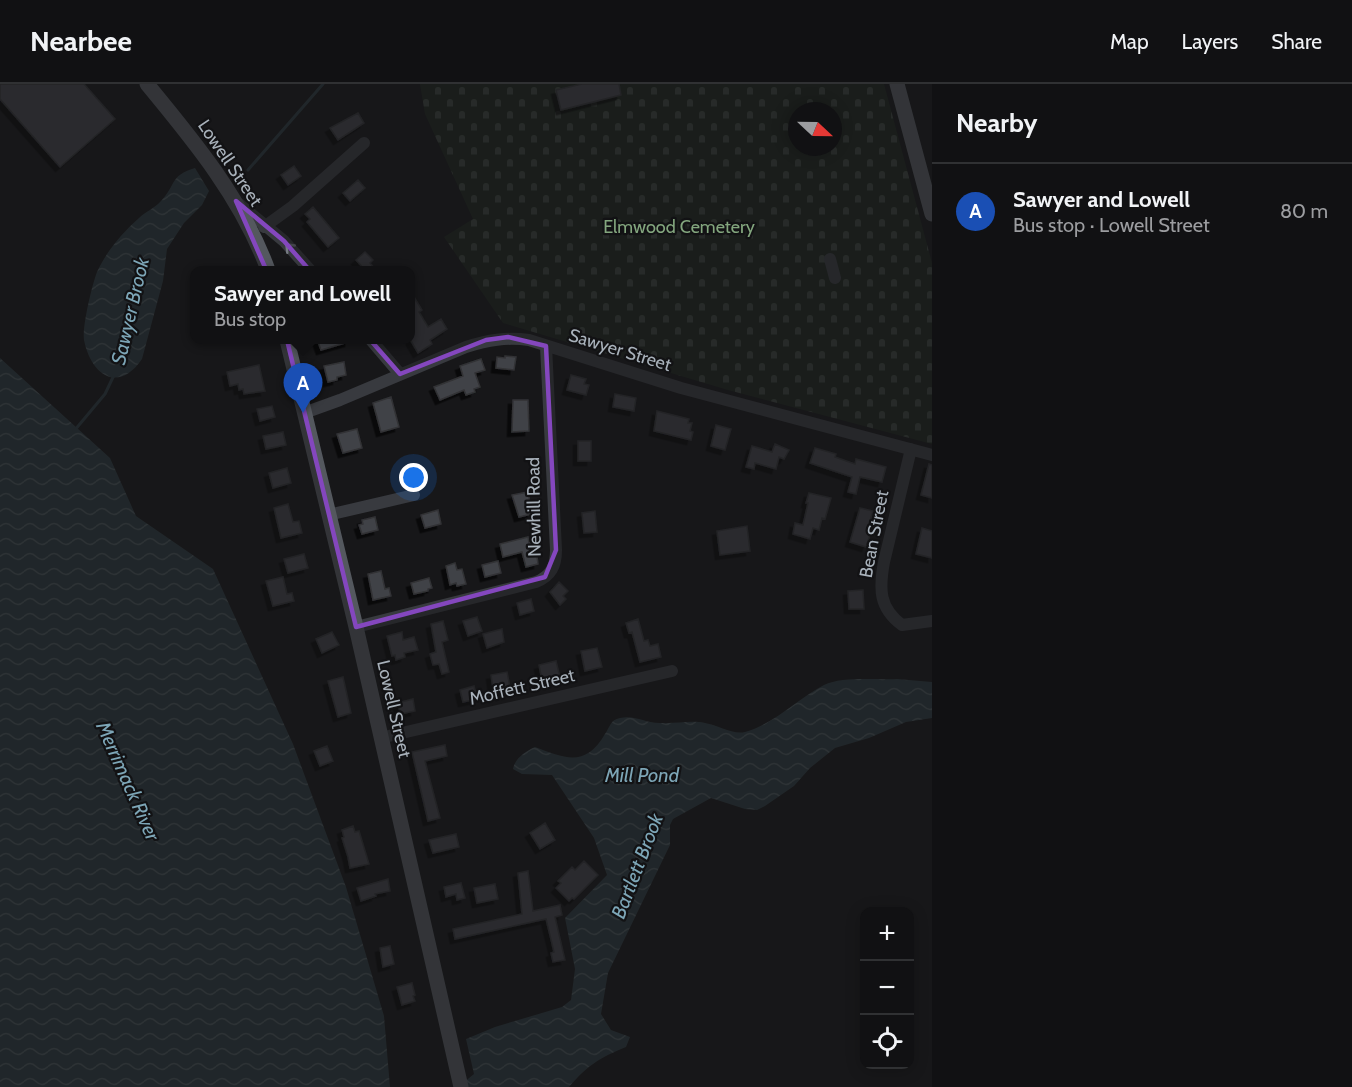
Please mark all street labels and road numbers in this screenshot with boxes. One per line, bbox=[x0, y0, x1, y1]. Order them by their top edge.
street label: Lowell Street bbox=[193, 116, 267, 210]
street label: Sawyer Street bbox=[566, 324, 674, 376]
street label: Newhill Road bbox=[522, 457, 546, 557]
street label: Bean Street bbox=[855, 488, 893, 580]
street label: Lowell Street bbox=[372, 658, 416, 760]
street label: Moffett Street bbox=[467, 664, 577, 710]

